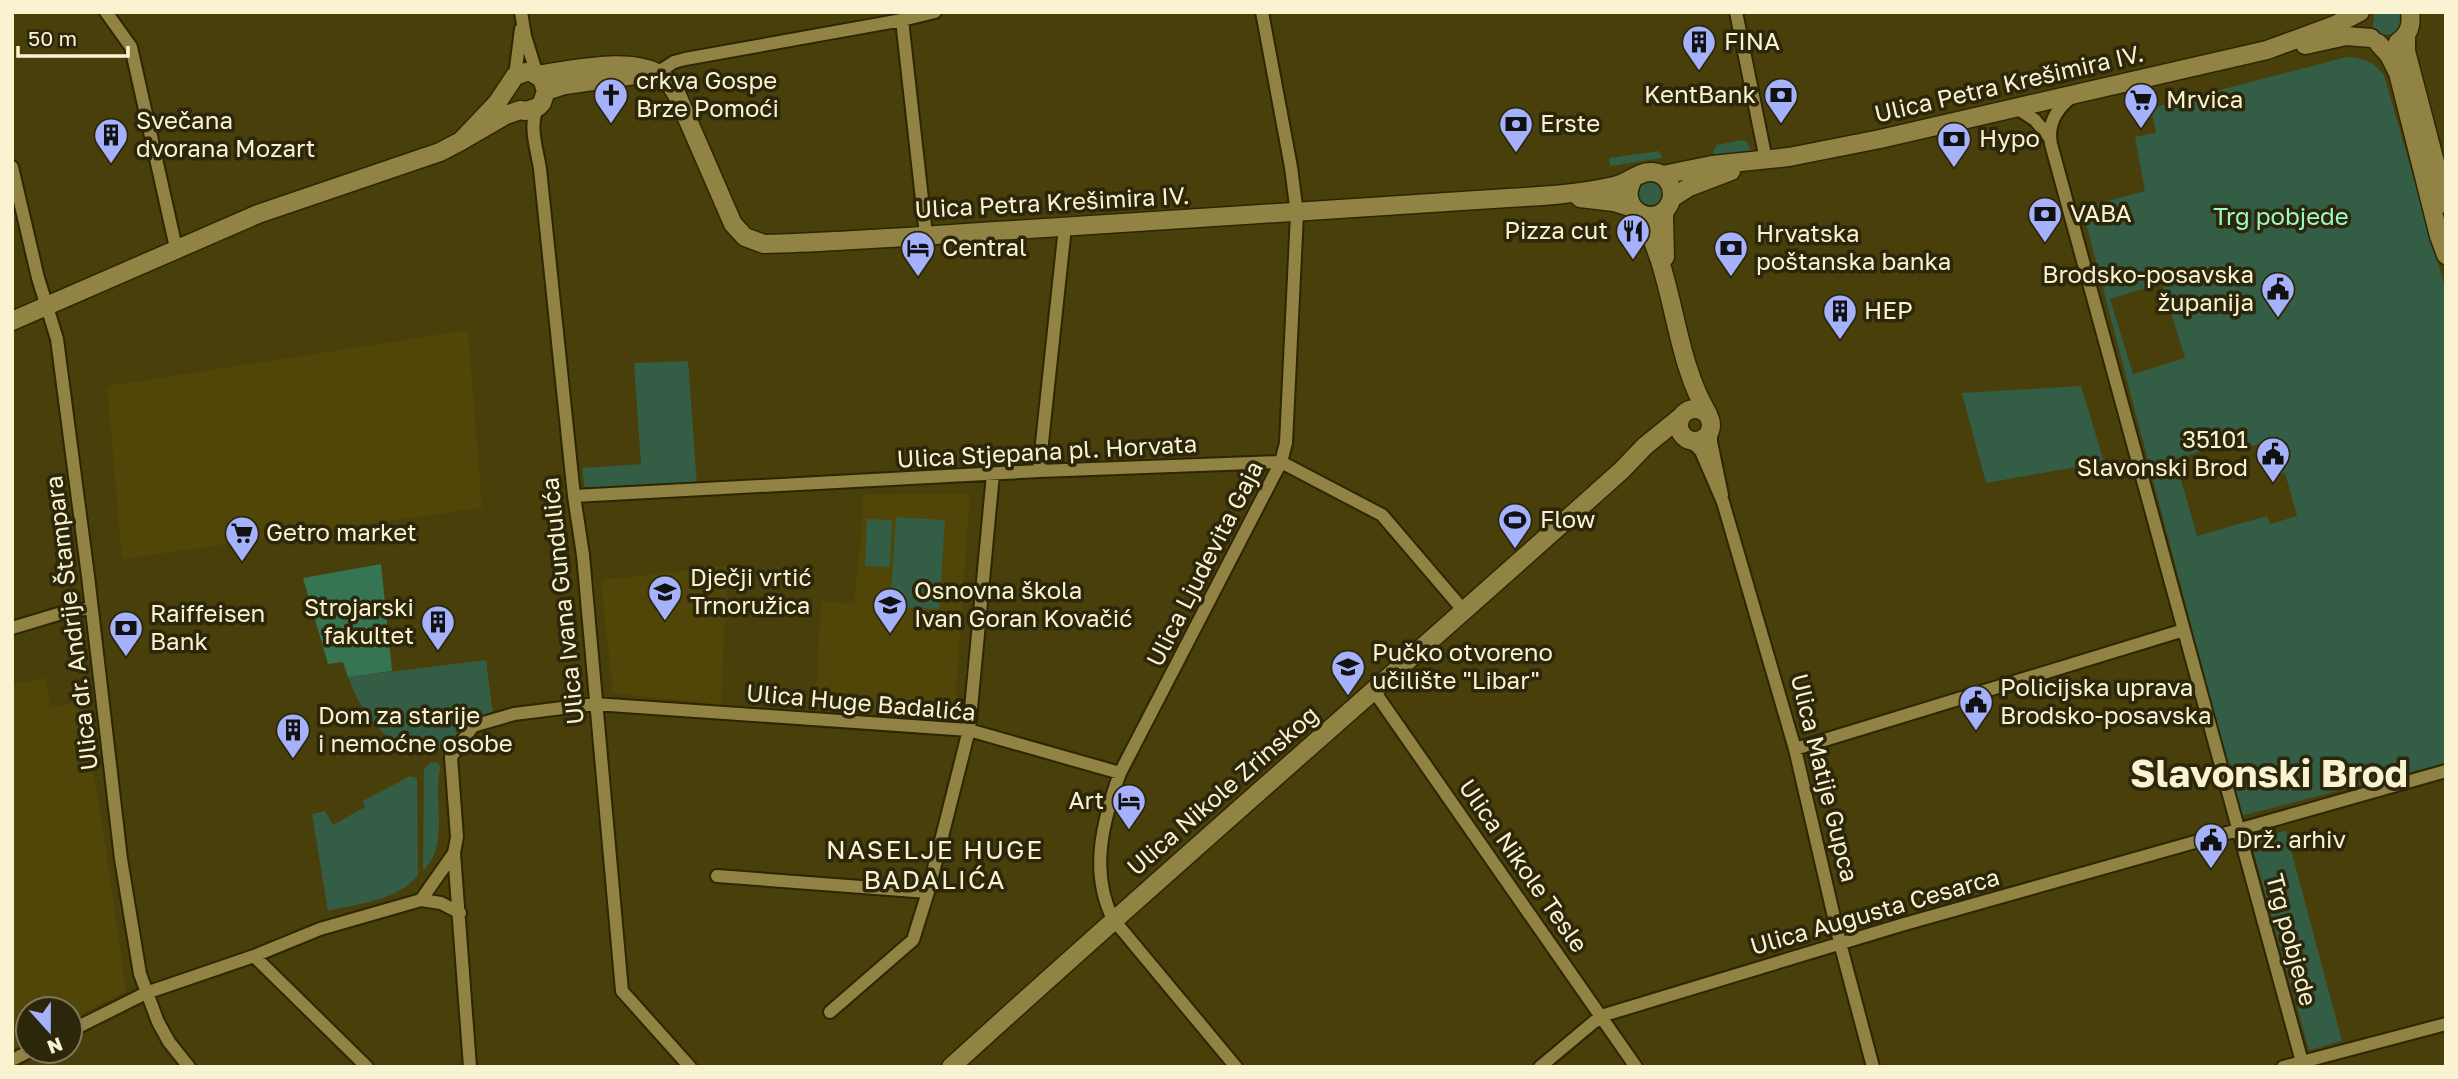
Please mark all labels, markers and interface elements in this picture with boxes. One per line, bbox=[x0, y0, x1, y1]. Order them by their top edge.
scale bar bbox=[18, 14, 128, 58]
building icon: FINA bbox=[1680, 23, 1718, 72]
text: 50 m bbox=[28, 25, 77, 51]
place label: FINA bbox=[1724, 26, 1780, 55]
street label: Ulica Petra Krešimira IV. bbox=[1871, 37, 2146, 128]
place label: crkva Gospe Brze Pomoći bbox=[636, 65, 779, 122]
church icon: crkva Gospe Brze Pomoći bbox=[592, 76, 630, 125]
bank icon: KentBank bbox=[1762, 76, 1800, 125]
place label: KentBank bbox=[1644, 79, 1756, 108]
supermarket icon: Mrvica bbox=[2122, 81, 2160, 130]
place label: Mrvica bbox=[2166, 84, 2243, 113]
place label: Svečana dvorana Mozart bbox=[136, 105, 315, 162]
bank icon: Erste bbox=[1497, 105, 1535, 154]
place label: Erste bbox=[1540, 108, 1600, 137]
building icon: Svečana dvorana Mozart bbox=[92, 116, 130, 165]
bank icon: Hypo bbox=[1935, 120, 1973, 169]
place label: Hypo bbox=[1979, 123, 2040, 152]
street label: Ulica Petra Krešimira IV. bbox=[914, 180, 1190, 223]
bank icon: VABA bbox=[2026, 195, 2064, 244]
place label: VABA bbox=[2070, 198, 2132, 227]
park label: Trg pobjede bbox=[2213, 201, 2349, 230]
restaurant icon: Pizza cut bbox=[1614, 212, 1652, 261]
place label: Pizza cut bbox=[1504, 215, 1608, 244]
place label: Hrvatska poštanska banka bbox=[1756, 218, 1951, 275]
hotel icon: Central bbox=[899, 229, 937, 278]
bank icon: Hrvatska poštanska banka bbox=[1712, 229, 1750, 278]
place label: Central bbox=[942, 232, 1027, 261]
place label: Brodsko-posavska županija bbox=[2042, 259, 2254, 316]
public building icon: Brodsko-posavska županija bbox=[2259, 270, 2297, 319]
building icon: HEP bbox=[1821, 292, 1859, 341]
place label: HEP bbox=[1864, 295, 1913, 324]
place label: 35101 Slavonski Brod bbox=[2077, 424, 2248, 481]
street label: Ulica Stjepana pl. Horvata bbox=[896, 428, 1198, 473]
public building icon: 35101 Slavonski Brod bbox=[2254, 435, 2292, 484]
street label: Ulica Ljudevita Gaja bbox=[1139, 456, 1268, 671]
street label: Ulica dr. Andrije Štampara bbox=[38, 474, 103, 772]
street label: Ulica Ivana Gundulića bbox=[534, 476, 589, 726]
sports icon: Flow bbox=[1496, 501, 1534, 550]
place label: Flow bbox=[1540, 504, 1595, 533]
supermarket icon: Getro market bbox=[223, 514, 261, 563]
place label: Getro market bbox=[266, 517, 417, 546]
place label: Dječji vrtić Trnoružica bbox=[690, 562, 812, 619]
school or university icon: Dječji vrtić Trnoružica bbox=[646, 573, 684, 622]
place label: Osnovna škola Ivan Goran Kovačić bbox=[914, 575, 1132, 632]
school or university icon: Osnovna škola Ivan Goran Kovačić bbox=[871, 586, 909, 635]
place label: Strojarski fakultet bbox=[304, 592, 414, 649]
place label: Raiffeisen Bank bbox=[150, 598, 265, 655]
building icon: Strojarski fakultet bbox=[419, 603, 457, 652]
bank icon: Raiffeisen Bank bbox=[107, 609, 145, 658]
place label: Pučko otvoreno učilište "Libar" bbox=[1372, 637, 1553, 694]
school or university icon: Pučko otvoreno učilište "Libar" bbox=[1329, 648, 1367, 697]
street label: Ulica Matije Gupca bbox=[1786, 671, 1865, 885]
place label: Policijska uprava Brodsko-posavska bbox=[2000, 672, 2212, 729]
street label: Ulica Huge Badalića bbox=[745, 677, 977, 726]
public building icon: Policijska uprava Brodsko-posavska bbox=[1957, 683, 1995, 732]
street label: Ulica Nikole Zrinskog bbox=[1121, 699, 1323, 881]
place label: Dom za starije i nemoćne osobe bbox=[318, 700, 513, 757]
building icon: Dom za starije i nemoćne osobe bbox=[274, 711, 312, 760]
district label: Slavonski Brod bbox=[2130, 750, 2408, 795]
street label: Ulica Nikole Tesle bbox=[1454, 773, 1595, 957]
hotel icon: Art bbox=[1110, 782, 1148, 831]
place label: Art bbox=[1068, 785, 1104, 814]
public building icon: Drž. arhiv bbox=[2192, 821, 2230, 870]
place label: Drž. arhiv bbox=[2236, 824, 2346, 853]
district label: NASELJE HUGE BADALIĆA bbox=[826, 834, 1044, 895]
street label: Ulica Augusta Cesarca bbox=[1747, 861, 2003, 960]
street label: Trg pobjede bbox=[2261, 870, 2324, 1009]
north arrow bbox=[14, 995, 84, 1065]
text: N bbox=[44, 1033, 66, 1060]

